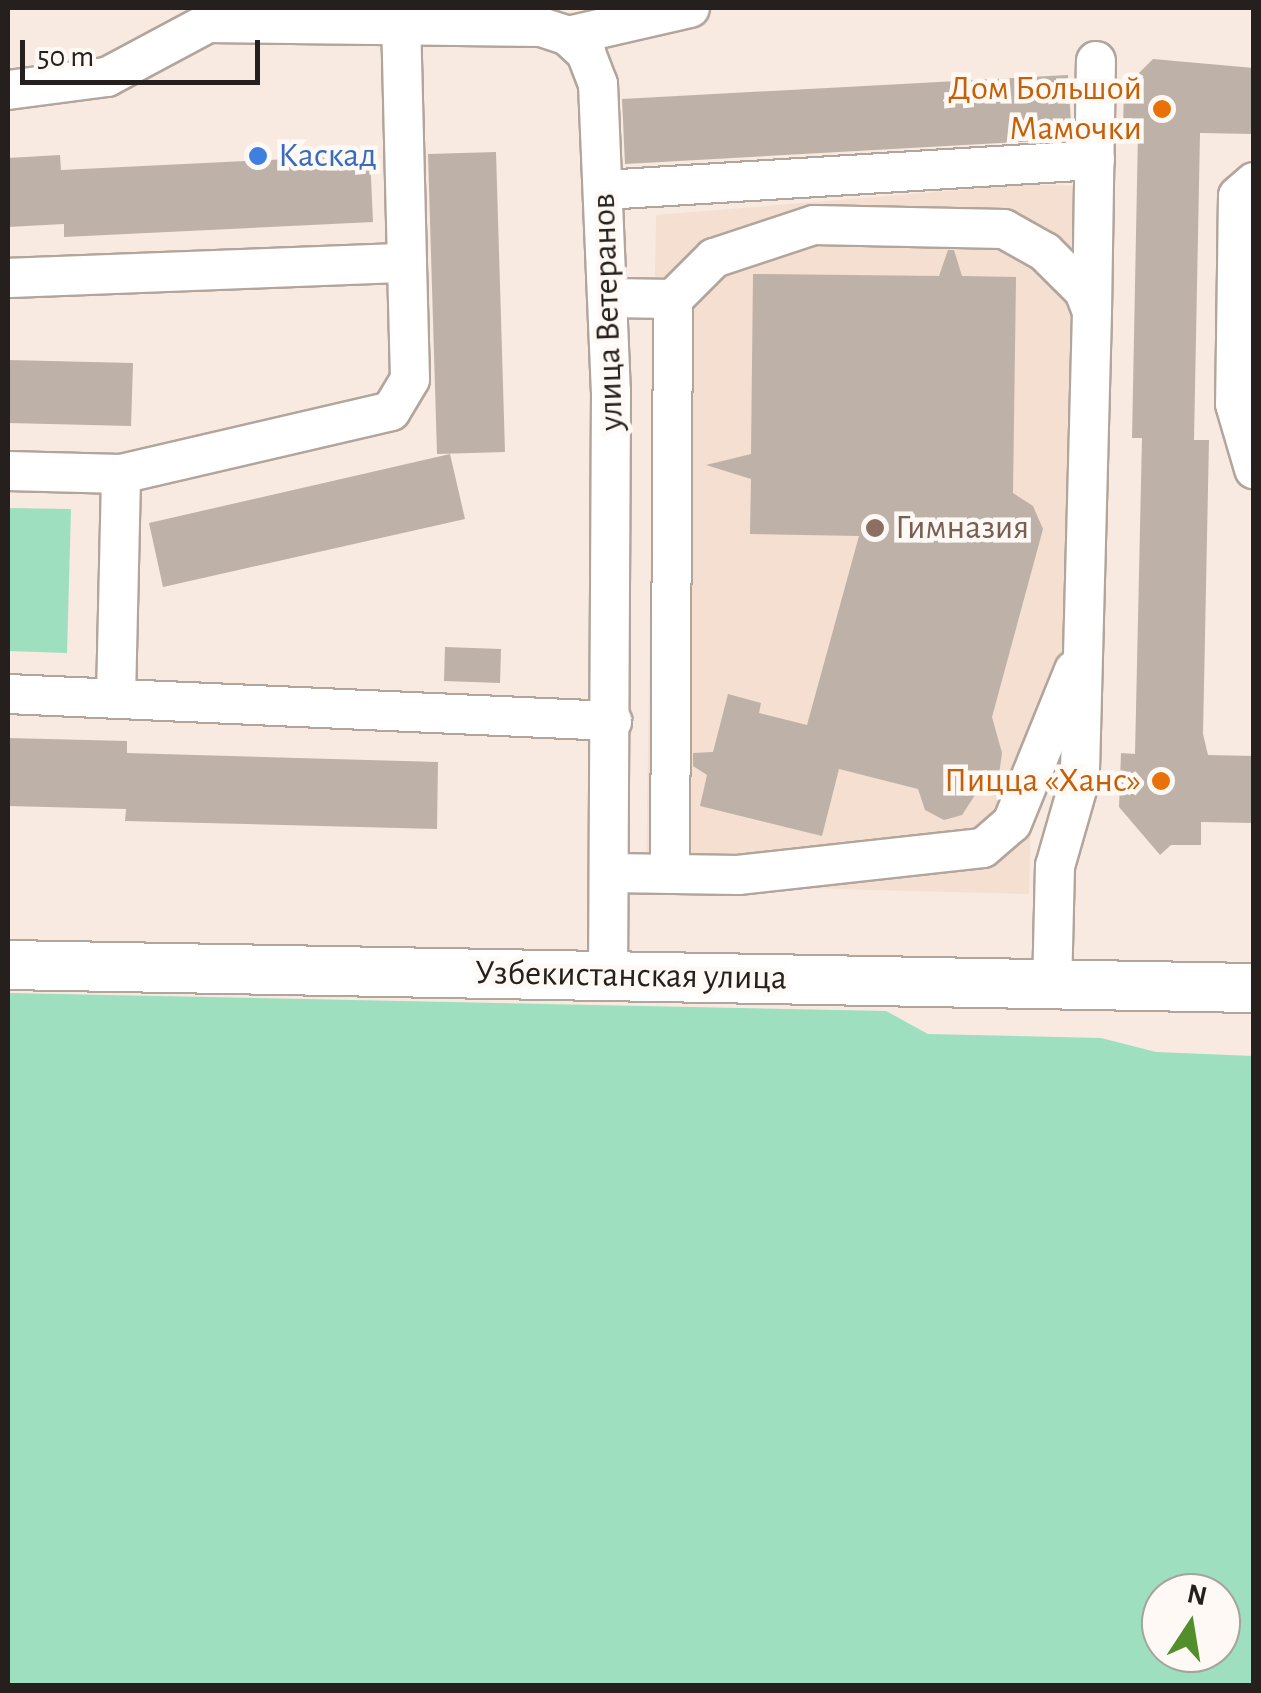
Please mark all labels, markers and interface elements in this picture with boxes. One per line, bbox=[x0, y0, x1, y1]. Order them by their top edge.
scale bar bbox=[25, 20, 265, 82]
text: 50 m bbox=[37, 42, 94, 72]
place label: Дом Большой Мамочки bbox=[948, 68, 1142, 150]
marker: Дом Большой Мамочки bbox=[1151, 98, 1173, 120]
place label: Каскад bbox=[278, 135, 377, 177]
marker: Каскад bbox=[247, 145, 269, 167]
street label: улица Ветеранов bbox=[583, 192, 633, 432]
place label: Гимназия bbox=[895, 507, 1029, 549]
marker: Гимназия bbox=[864, 517, 886, 539]
place label: Пицца «Ханс» bbox=[944, 760, 1141, 802]
marker: Пицца «Ханс» bbox=[1150, 770, 1172, 792]
street label: Узбекистанская улица bbox=[475, 952, 787, 1000]
north arrow bbox=[1141, 1573, 1241, 1673]
text: N bbox=[1184, 1580, 1209, 1611]

